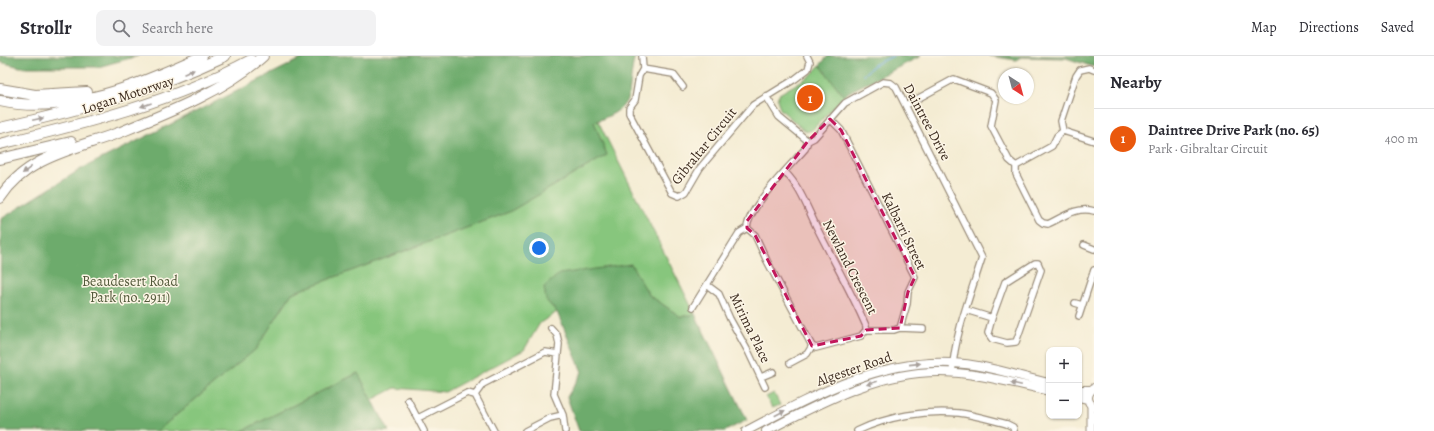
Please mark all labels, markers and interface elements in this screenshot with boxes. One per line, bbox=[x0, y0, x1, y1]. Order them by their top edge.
search box bbox=[96, 10, 376, 46]
text: Strollr bbox=[20, 15, 72, 41]
icon: search bbox=[110, 17, 132, 39]
text: Search here bbox=[142, 18, 213, 38]
text: Map bbox=[1251, 18, 1277, 37]
text: Directions bbox=[1299, 18, 1359, 37]
text: Saved bbox=[1381, 18, 1414, 37]
north arrow bbox=[998, 68, 1034, 104]
one-way arrow bbox=[183, 69, 195, 75]
street label: Logan Motorway bbox=[80, 71, 177, 119]
text: Nearby bbox=[1110, 71, 1161, 94]
street label: Daintree Drive bbox=[899, 80, 955, 164]
pin: 1 bbox=[797, 83, 823, 113]
one-way arrow bbox=[140, 103, 152, 109]
street label: Gibraltar Circuit bbox=[667, 103, 741, 189]
one-way arrow bbox=[32, 116, 44, 122]
text: Daintree Drive Park (no. 65) bbox=[1148, 120, 1319, 140]
text: 1 bbox=[1121, 130, 1125, 147]
text: 400 m bbox=[1385, 130, 1418, 147]
text: Park · Gibraltar Circuit bbox=[1148, 140, 1268, 157]
one-way arrow bbox=[22, 166, 33, 174]
street label: Kalbarri Street bbox=[877, 189, 931, 273]
street label: Newland Crescent bbox=[818, 216, 882, 318]
your location bbox=[529, 238, 549, 258]
park label: Beaudesert Road Park (no. 2911) bbox=[82, 272, 179, 307]
street label: Mirima Place bbox=[725, 290, 775, 366]
street label: Algester Road bbox=[813, 347, 895, 391]
map controls bbox=[1046, 347, 1082, 419]
button: + bbox=[1046, 347, 1082, 383]
one-way arrow bbox=[909, 361, 921, 368]
one-way arrow bbox=[866, 380, 878, 386]
one-way arrow bbox=[1010, 380, 1022, 386]
button: − bbox=[1046, 383, 1082, 419]
one-way arrow bbox=[775, 410, 786, 416]

